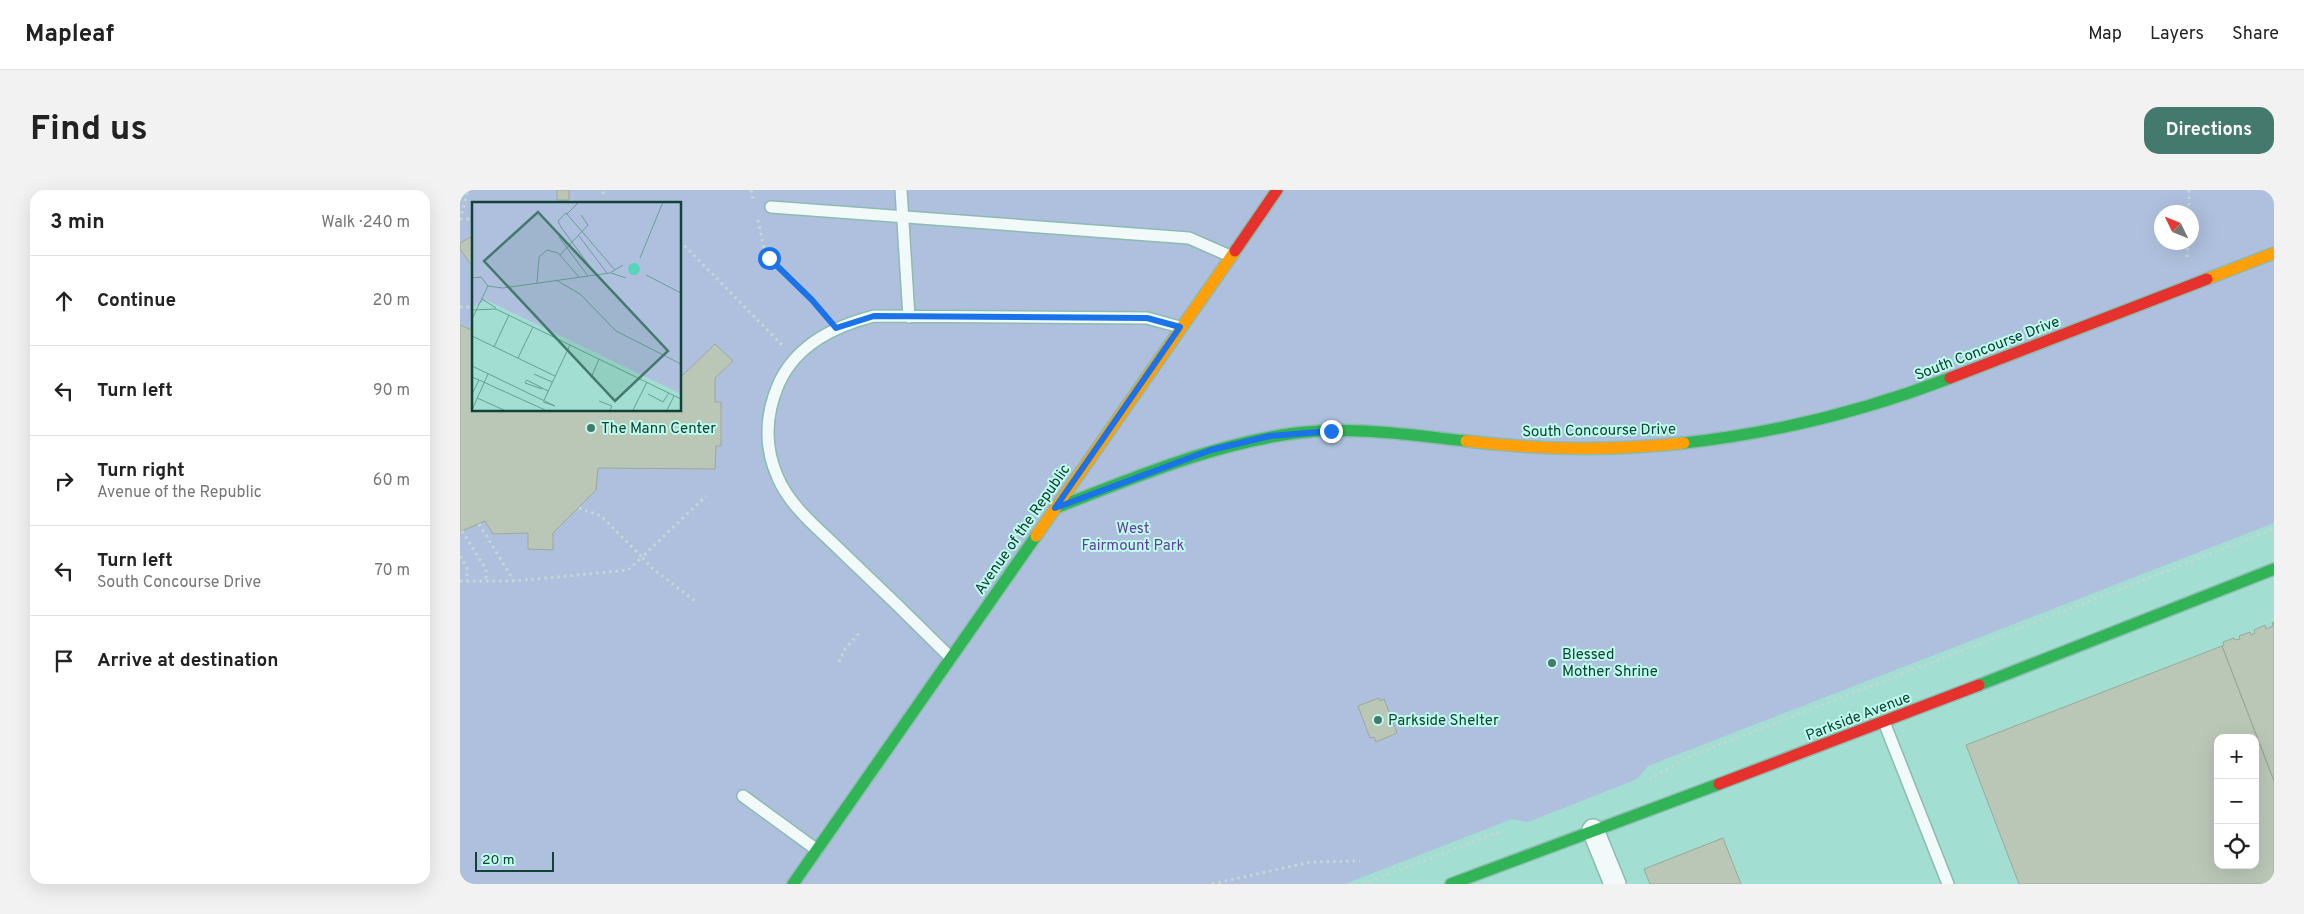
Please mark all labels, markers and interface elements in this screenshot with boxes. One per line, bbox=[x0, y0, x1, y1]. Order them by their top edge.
text: Mapleaf bbox=[25, 20, 114, 50]
text: Map bbox=[2088, 23, 2122, 46]
text: Layers bbox=[2150, 23, 2204, 46]
text: Share bbox=[2232, 23, 2279, 46]
button: Directions bbox=[2144, 107, 2274, 154]
text: Find us bbox=[30, 108, 148, 152]
inset map bbox=[472, 202, 681, 411]
north arrow bbox=[2154, 205, 2199, 250]
text: 3 min bbox=[50, 209, 105, 236]
text: Walk · 240 m bbox=[321, 213, 410, 233]
route start bbox=[758, 247, 781, 270]
icon: ahead bbox=[50, 287, 78, 315]
text: Continue bbox=[97, 289, 176, 313]
text: 20 m bbox=[373, 291, 410, 311]
street label: South Concourse Drive bbox=[1912, 313, 2063, 386]
icon: left bbox=[50, 377, 78, 405]
text: Turn left bbox=[97, 379, 173, 403]
text: 90 m bbox=[373, 381, 410, 401]
place label: The Mann Center bbox=[601, 420, 716, 439]
route end bbox=[1320, 420, 1343, 443]
street label: South Concourse Drive bbox=[1522, 421, 1676, 442]
marker: The Mann Center bbox=[585, 422, 597, 434]
text: Turn right bbox=[97, 459, 185, 483]
street label: Avenue of the Republic bbox=[971, 461, 1075, 599]
icon: right bbox=[50, 467, 78, 495]
text: 60 m bbox=[373, 471, 410, 491]
text: Avenue of the Republic bbox=[97, 483, 262, 503]
park label: West Fairmount Park bbox=[1082, 520, 1184, 556]
text: Turn left bbox=[97, 549, 173, 573]
icon: left bbox=[50, 557, 78, 585]
text: 70 m bbox=[375, 561, 410, 581]
text: South Concourse Drive bbox=[97, 573, 261, 593]
place label: Blessed Mother Shrine bbox=[1562, 646, 1658, 682]
icon: arrive bbox=[50, 647, 78, 675]
text: Arrive at destination bbox=[97, 649, 278, 673]
marker: Blessed Mother Shrine bbox=[1546, 657, 1558, 669]
street label: Parkside Avenue bbox=[1803, 689, 1914, 746]
place label: Parkside Shelter bbox=[1388, 712, 1499, 731]
marker: Parkside Shelter bbox=[1372, 714, 1384, 726]
map controls bbox=[2214, 734, 2259, 869]
button: + bbox=[2214, 734, 2259, 779]
button: − bbox=[2214, 779, 2259, 824]
button: locate bbox=[2214, 824, 2259, 869]
scale bar bbox=[475, 849, 554, 872]
text: 20 m bbox=[482, 852, 515, 869]

